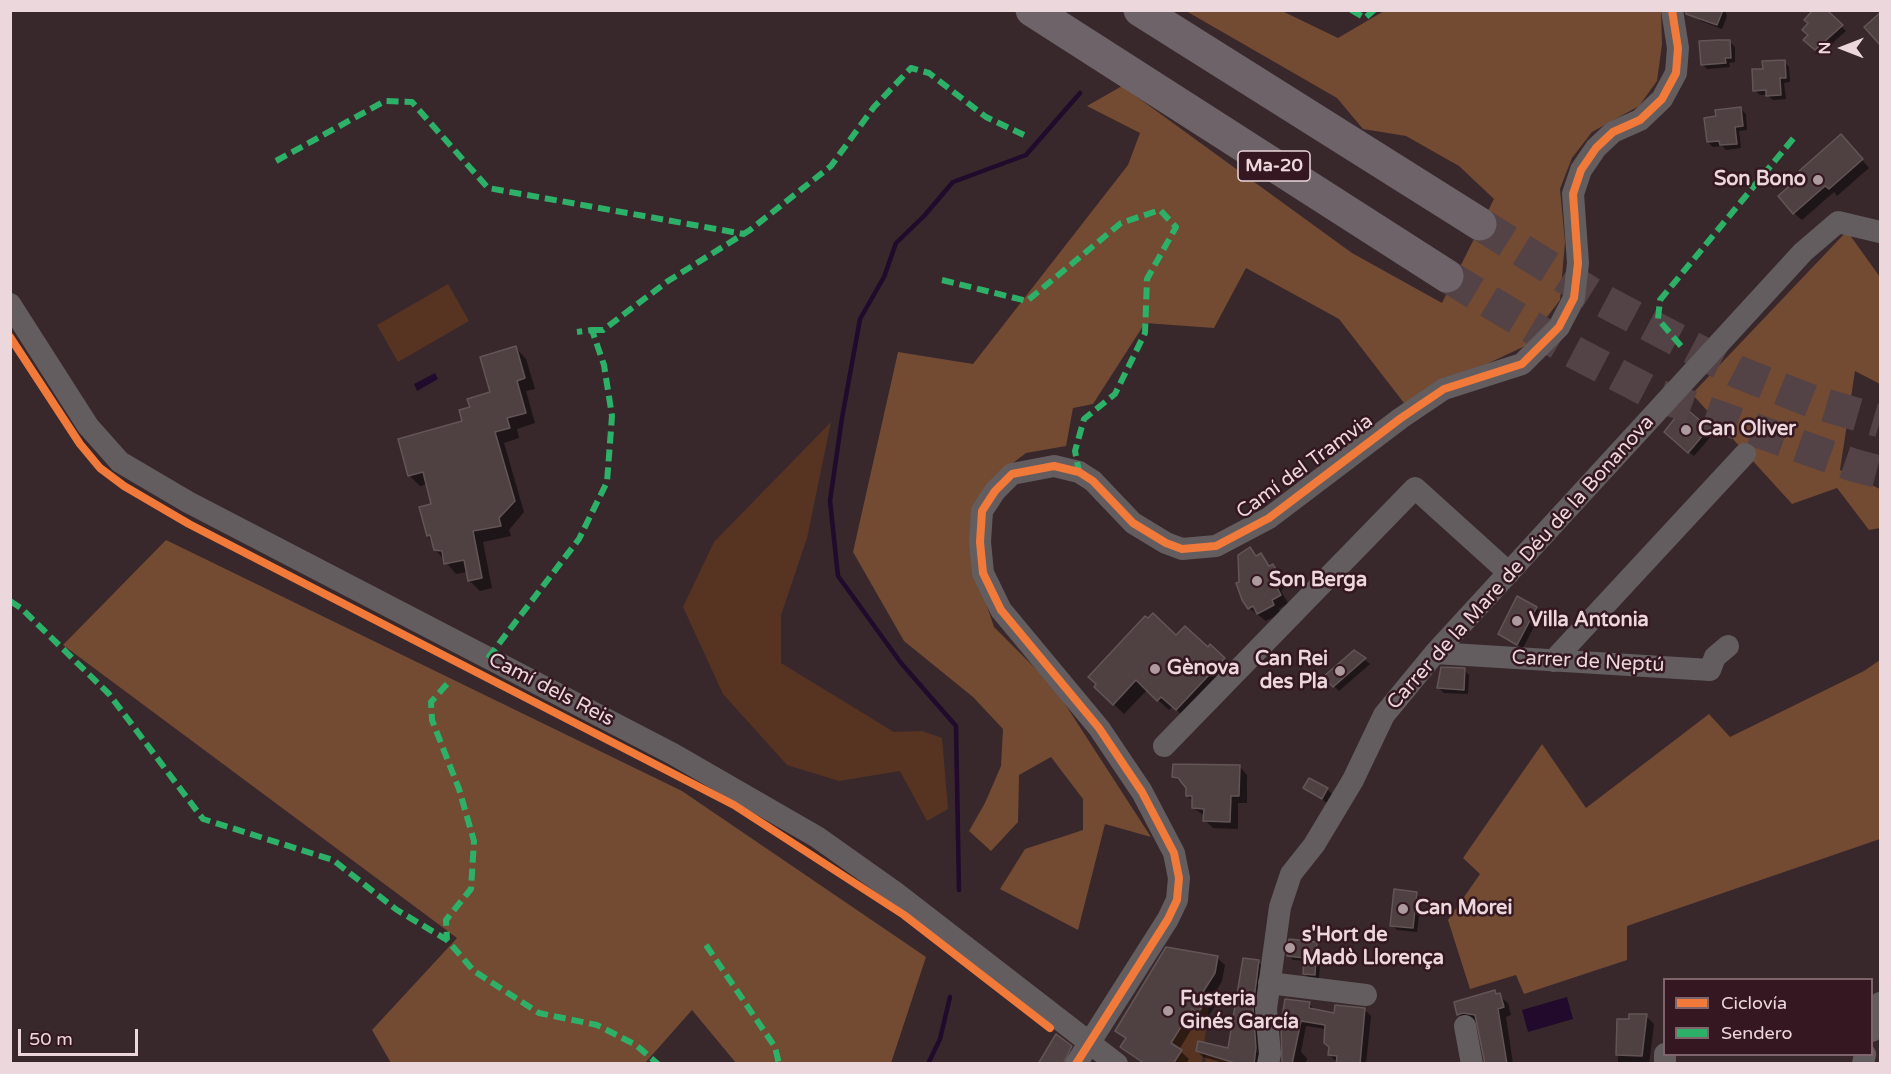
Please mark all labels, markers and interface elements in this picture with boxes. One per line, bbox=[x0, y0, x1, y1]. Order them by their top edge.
north arrow bbox=[1813, 18, 1873, 78]
text: N bbox=[1815, 42, 1835, 54]
road number: Ma-20 bbox=[1238, 151, 1310, 181]
place label: Son Bono bbox=[1714, 168, 1806, 192]
marker: Son Bono bbox=[1811, 173, 1825, 187]
street label: Camí del Tramvia bbox=[1232, 409, 1378, 525]
street label: Carrer de la Mare de Déu de la Bonanova bbox=[1382, 411, 1660, 715]
place label: Can Oliver bbox=[1698, 418, 1796, 442]
marker: Can Oliver bbox=[1679, 423, 1693, 437]
place label: Son Berga bbox=[1269, 569, 1367, 593]
marker: Son Berga bbox=[1250, 574, 1264, 588]
place label: Villa Antonia bbox=[1529, 609, 1649, 633]
marker: Villa Antonia bbox=[1510, 614, 1524, 628]
street label: Carrer de Neptú bbox=[1511, 646, 1665, 678]
street label: Camí dels Reis bbox=[484, 648, 618, 732]
place label: Can Rei des Pla bbox=[1255, 648, 1328, 695]
place label: Gènova bbox=[1167, 657, 1239, 681]
marker: Gènova bbox=[1148, 662, 1162, 676]
marker: Can Rei des Pla bbox=[1333, 664, 1347, 678]
place label: Can Morei bbox=[1415, 897, 1512, 921]
marker: Can Morei bbox=[1396, 902, 1410, 916]
place label: s'Hort de Madò Llorença bbox=[1302, 924, 1444, 971]
marker: s'Hort de Madò Llorença bbox=[1283, 941, 1297, 955]
legend bbox=[1663, 978, 1873, 1056]
place label: Fusteria Ginés García bbox=[1180, 988, 1299, 1035]
text: Ciclovía bbox=[1721, 992, 1787, 1014]
marker: Fusteria Ginés García bbox=[1161, 1004, 1175, 1018]
scale bar bbox=[21, 1017, 141, 1055]
text: Sendero bbox=[1721, 1022, 1792, 1044]
text: 50 m bbox=[29, 1028, 73, 1050]

